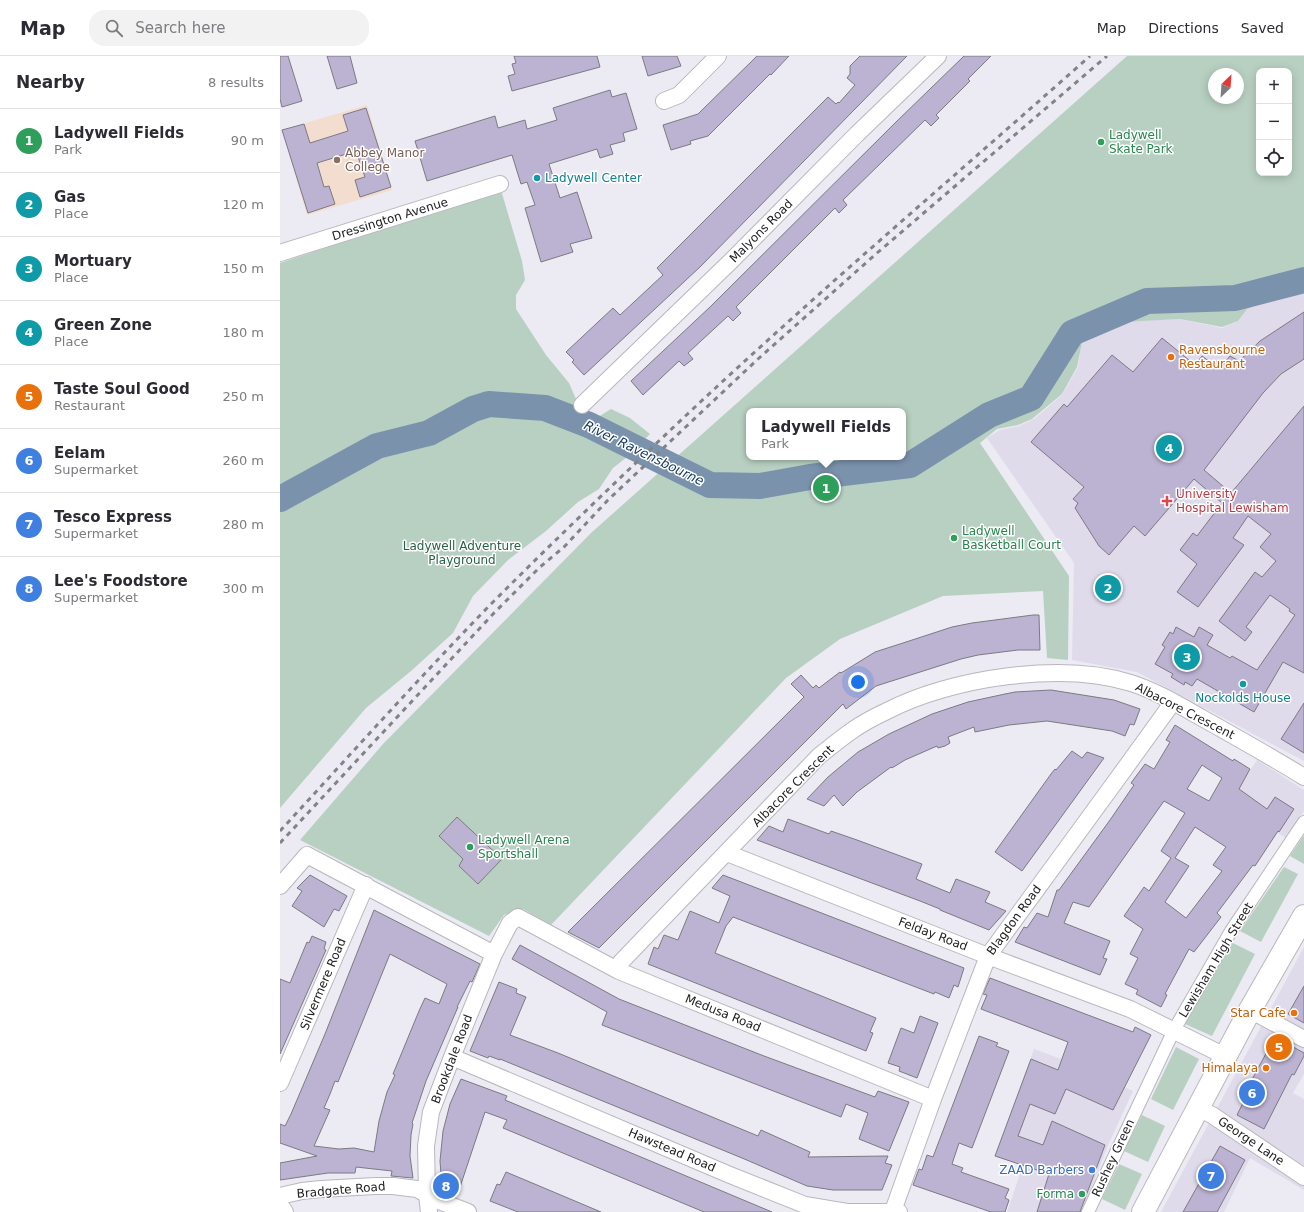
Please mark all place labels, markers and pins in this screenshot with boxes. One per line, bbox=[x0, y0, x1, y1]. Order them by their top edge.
place label: Ladywell Skate Park bbox=[1109, 128, 1173, 156]
marker: Ladywell Skate Park bbox=[1096, 137, 1106, 147]
place label: Abbey Manor College bbox=[345, 146, 424, 174]
marker: Abbey Manor College bbox=[332, 155, 342, 165]
place label: Ladywell Center bbox=[545, 171, 642, 185]
marker: Ladywell Center bbox=[532, 173, 542, 183]
place label: Ravensbourne Restaurant bbox=[1179, 343, 1265, 371]
marker: Ravensbourne Restaurant bbox=[1166, 352, 1176, 362]
pin: 4 bbox=[1156, 433, 1182, 463]
pin: 1 bbox=[813, 473, 839, 503]
place label: University Hospital Lewisham bbox=[1176, 487, 1289, 515]
marker: University Hospital Lewisham bbox=[1161, 495, 1173, 507]
place label: Ladywell Basketball Court bbox=[962, 524, 1061, 552]
marker: Ladywell Basketball Court bbox=[949, 533, 959, 543]
pin: 2 bbox=[1095, 573, 1121, 603]
pin: 3 bbox=[1174, 642, 1200, 672]
marker: Nockolds House bbox=[1238, 679, 1248, 689]
place label: Nockolds House bbox=[1195, 691, 1291, 705]
place label: Ladywell Arena Sportshall bbox=[478, 833, 570, 861]
marker: Ladywell Arena Sportshall bbox=[465, 842, 475, 852]
place label: Star Cafe bbox=[1230, 1006, 1286, 1020]
marker: Star Cafe bbox=[1289, 1008, 1299, 1018]
pin: 5 bbox=[1266, 1032, 1292, 1062]
place label: Himalaya bbox=[1201, 1061, 1258, 1075]
marker: Himalaya bbox=[1261, 1063, 1271, 1073]
pin: 6 bbox=[1239, 1078, 1265, 1108]
pin: 7 bbox=[1198, 1161, 1224, 1191]
place label: ZAAD Barbers bbox=[999, 1163, 1084, 1177]
marker: ZAAD Barbers bbox=[1087, 1165, 1097, 1175]
pin: 8 bbox=[433, 1171, 459, 1201]
place label: Forma bbox=[1036, 1187, 1074, 1201]
marker: Forma bbox=[1077, 1189, 1087, 1199]

